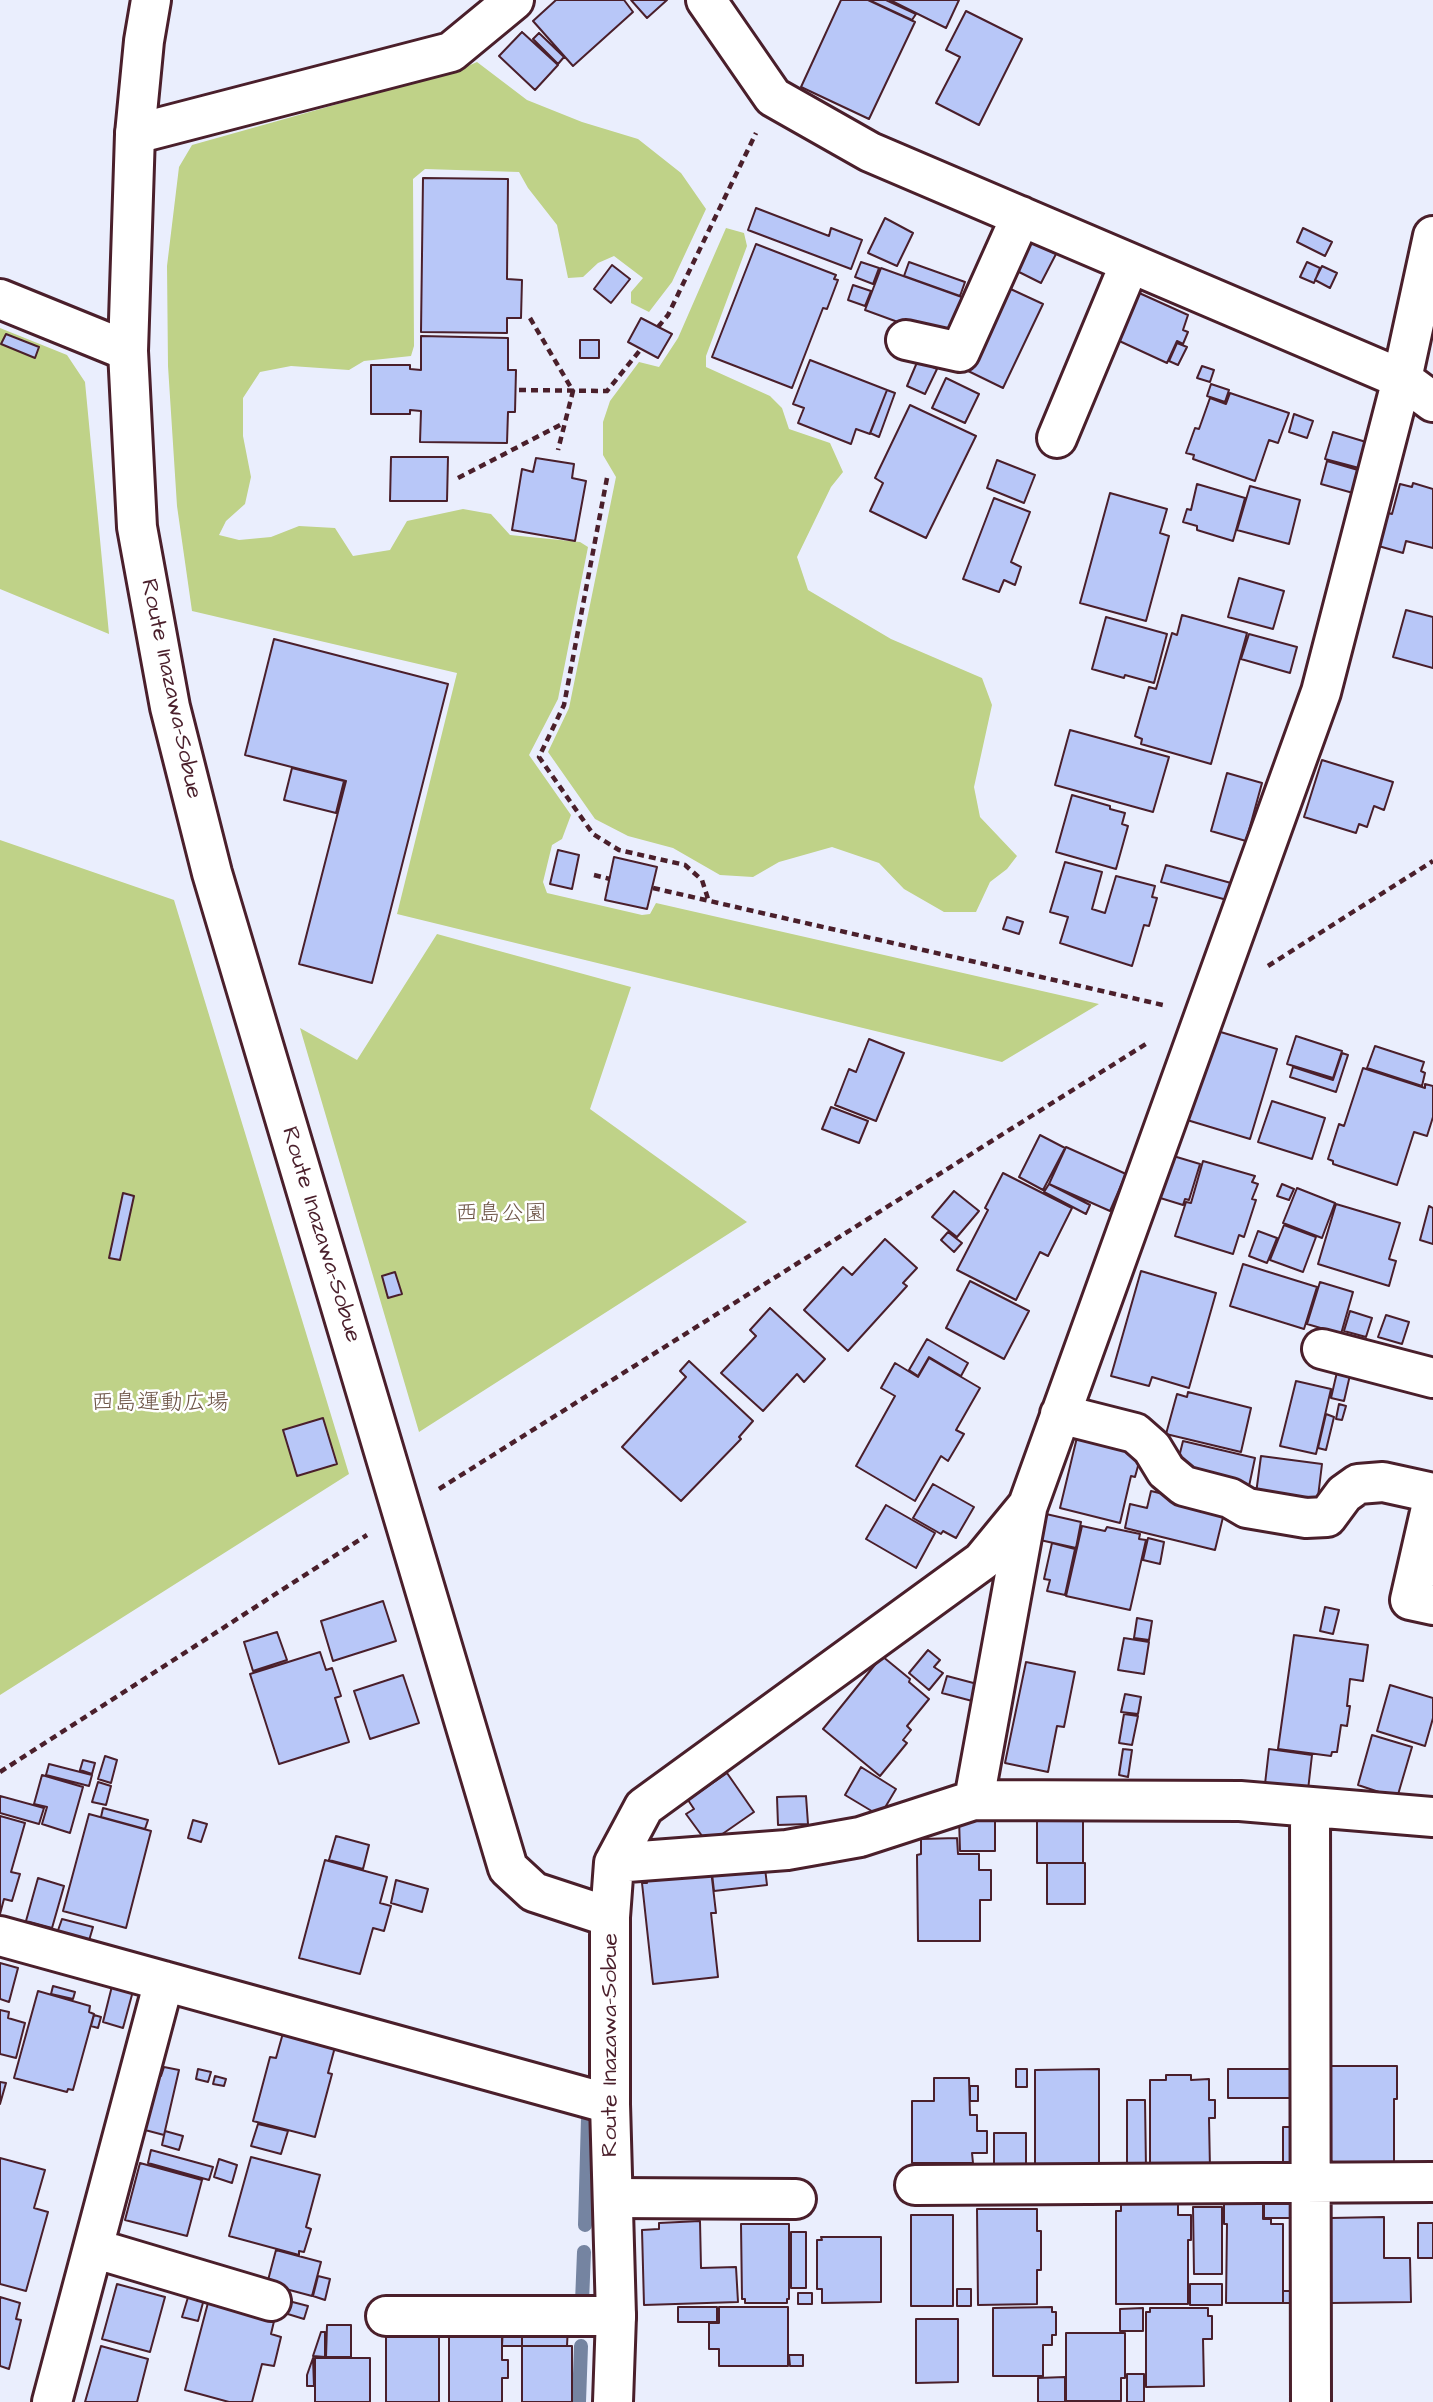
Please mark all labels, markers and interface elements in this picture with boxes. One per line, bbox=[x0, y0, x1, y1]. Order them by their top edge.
street label: Route Inazawa-Sobue bbox=[133, 577, 207, 801]
street label: Route Inazawa-Sobue bbox=[274, 1124, 366, 1346]
park label: 西島公園 bbox=[455, 1201, 547, 1229]
park label: 西島運動広場 bbox=[91, 1390, 229, 1418]
street label: Route Inazawa-Sobue bbox=[597, 1933, 625, 2157]

